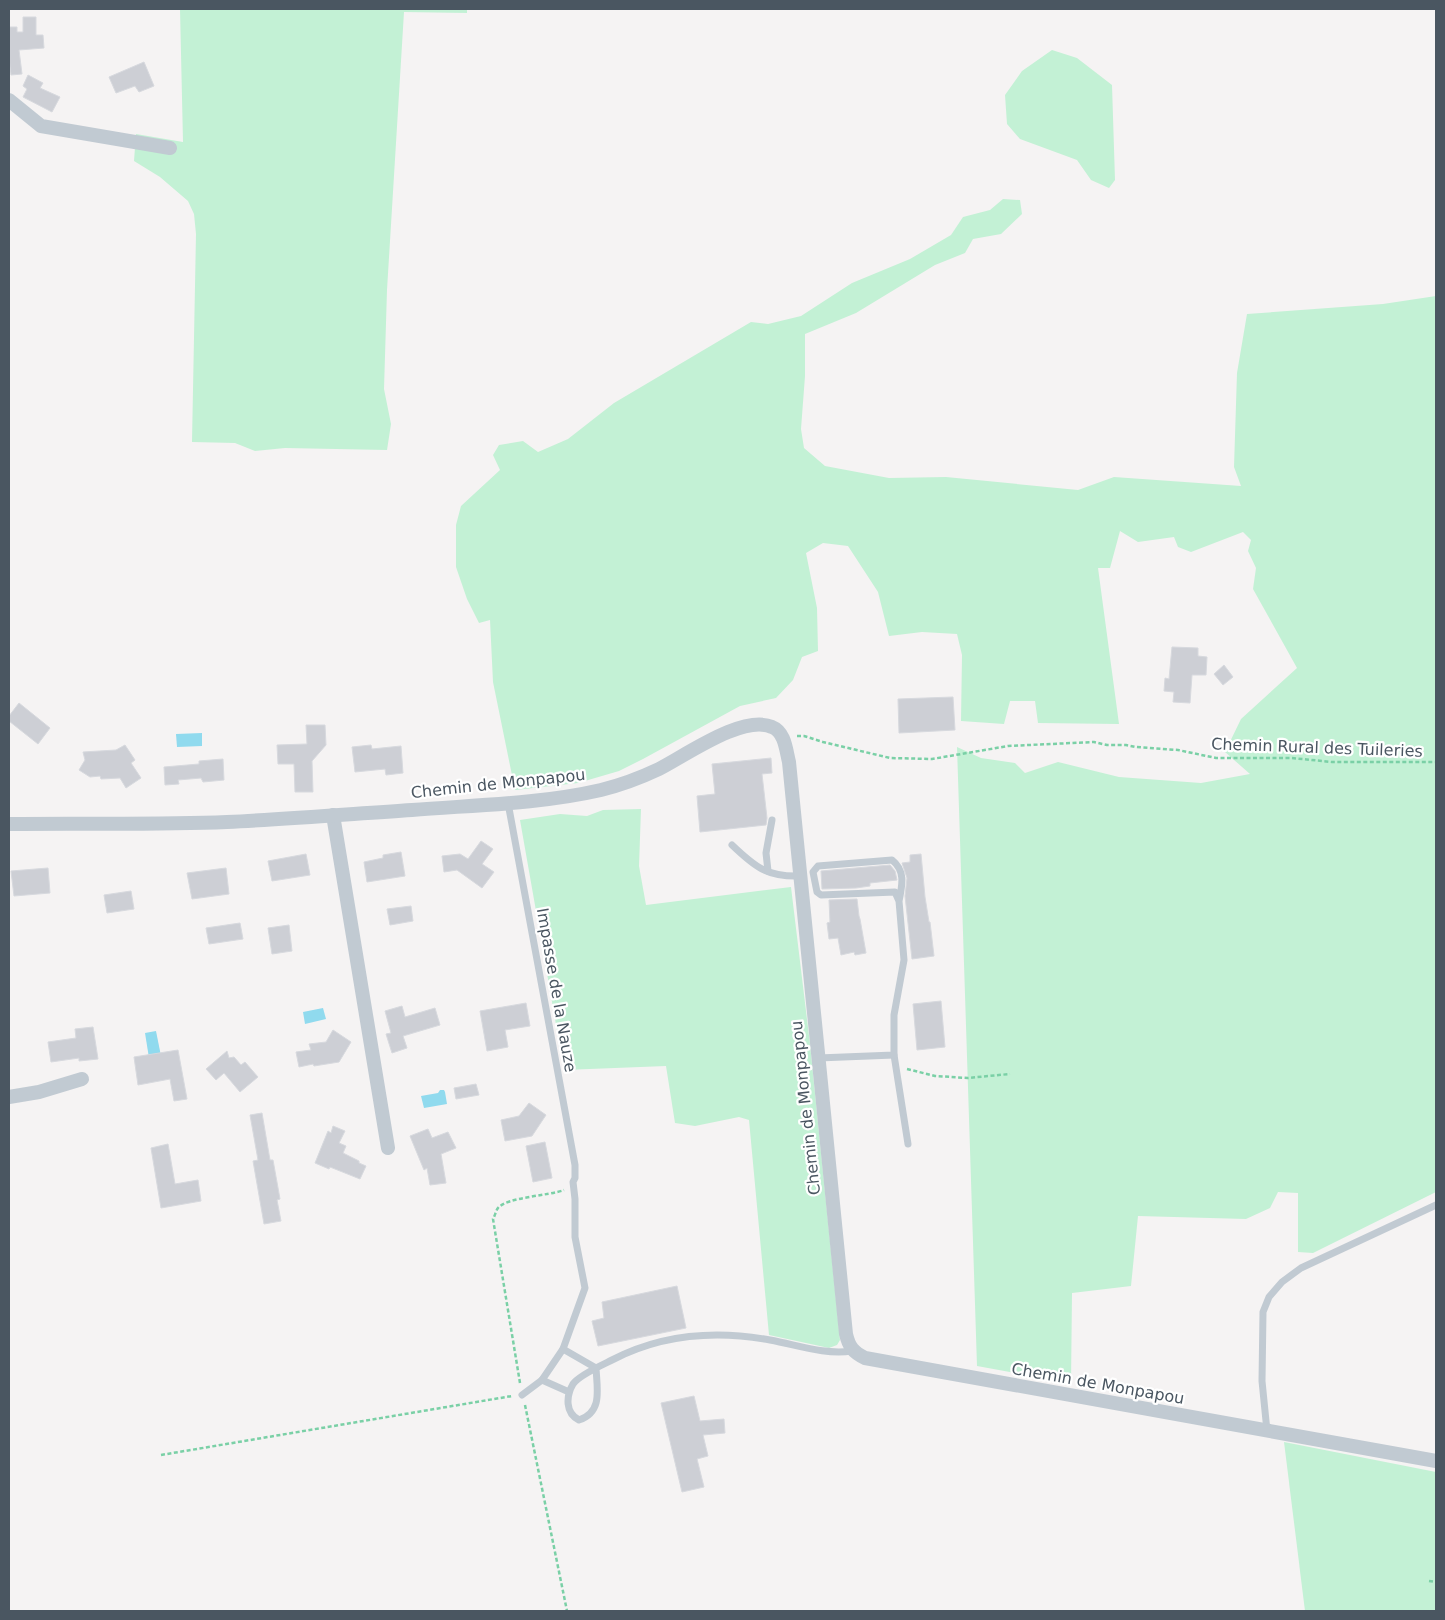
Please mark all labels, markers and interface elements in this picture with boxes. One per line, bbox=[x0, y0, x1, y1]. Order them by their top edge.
street label: Chemin Rural des Tuileries bbox=[1211, 734, 1423, 761]
street label: Chemin de Monpapou bbox=[410, 765, 586, 802]
street label: Impasse de la Nauze bbox=[533, 906, 580, 1074]
street label: Chemin de Monpapou bbox=[787, 1020, 824, 1196]
street label: Chemin de Monpapou bbox=[1010, 1359, 1186, 1408]

